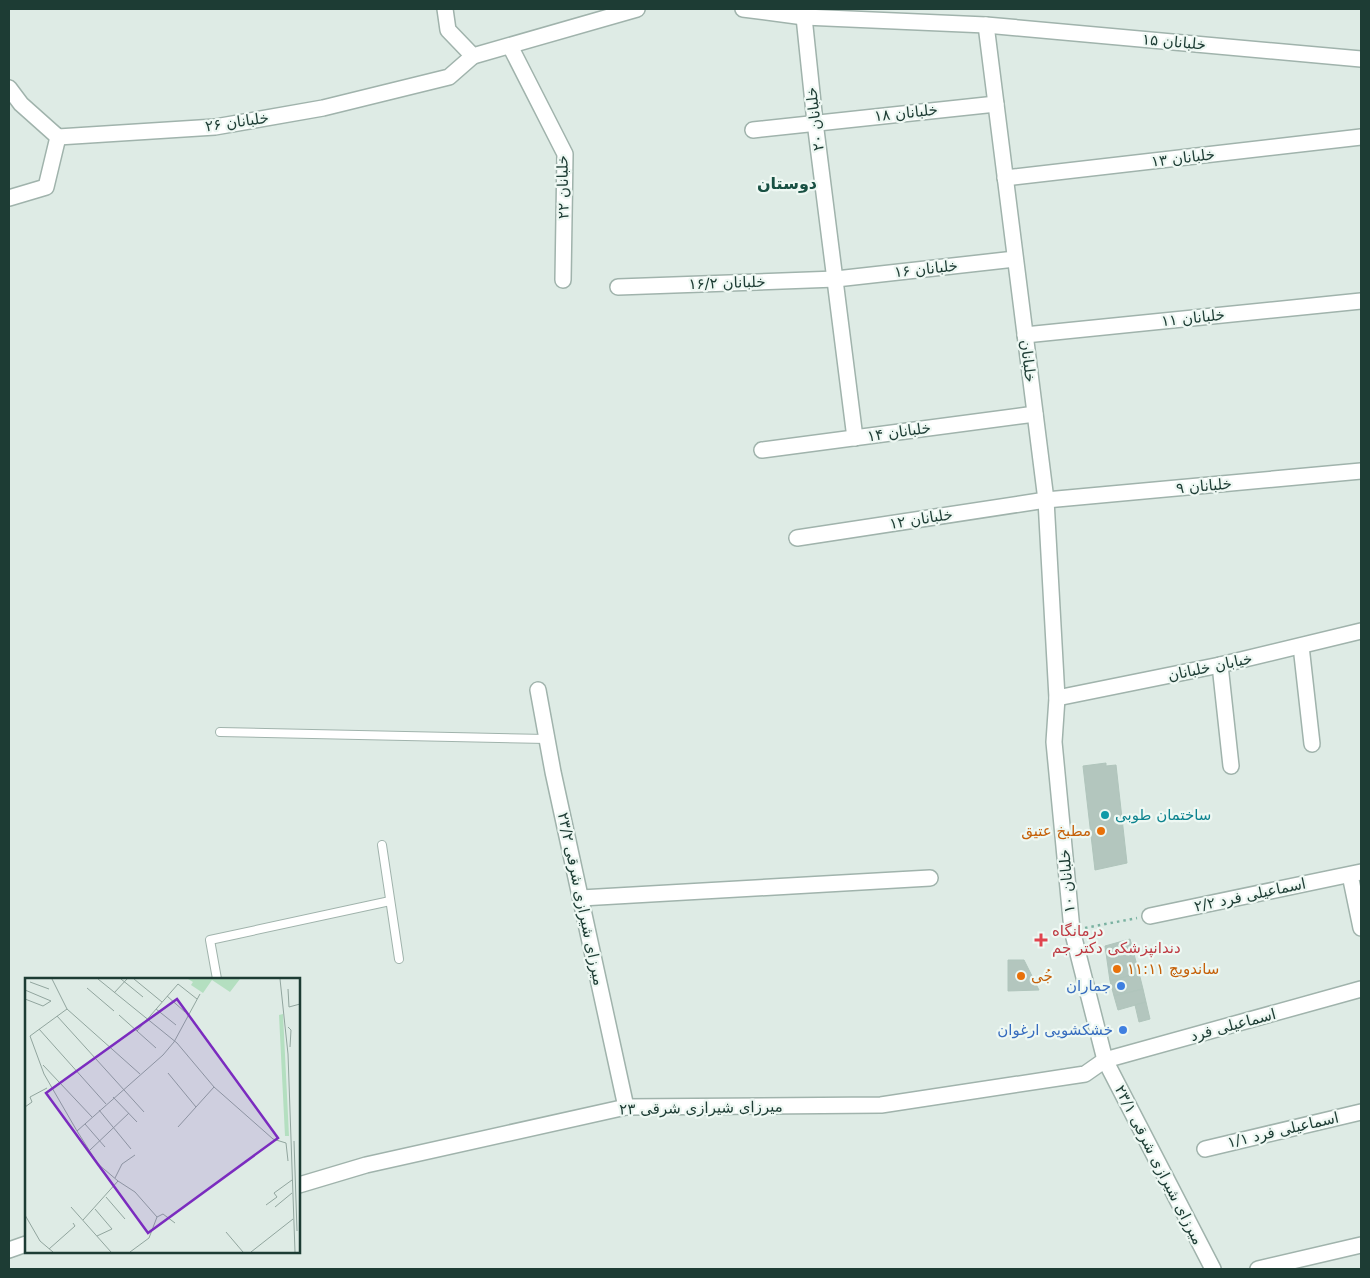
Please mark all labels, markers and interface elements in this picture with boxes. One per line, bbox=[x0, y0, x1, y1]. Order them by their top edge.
street label: ۱۵ خلبانان bbox=[1141, 30, 1207, 54]
street label: ۲۰ خلبانان bbox=[802, 86, 828, 152]
street label: ۱۸ خلبانان bbox=[873, 101, 939, 125]
street label: ۲۶ خلبانان bbox=[204, 109, 270, 135]
street label: ۱۳ خلبانان bbox=[1150, 145, 1216, 171]
street label: ۲۲ خلبانان bbox=[553, 155, 573, 219]
district label: دوستان bbox=[757, 174, 817, 193]
street label: ۱۶ خلبانان bbox=[893, 257, 959, 281]
street label: ۱۶/۲ خلبانان bbox=[688, 273, 766, 293]
street label: ۱۱ خلبانان bbox=[1160, 306, 1226, 330]
street label: خلبانان bbox=[1016, 339, 1040, 383]
street label: ۱۴ خلبانان bbox=[866, 419, 932, 445]
street label: ۹ خلبانان bbox=[1175, 475, 1233, 497]
street label: ۱۲ خلبانان bbox=[888, 505, 954, 533]
street label: خیابان خلبانان bbox=[1166, 649, 1254, 685]
place label: ساختمان طوبی bbox=[1115, 806, 1211, 824]
marker: ساختمان طوبی bbox=[1099, 809, 1111, 821]
street label: ۲۳/۲ میرزای شیرازی شرقی bbox=[554, 811, 608, 987]
place label: مطبخ عتیق bbox=[1021, 822, 1091, 840]
marker: مطبخ عتیق bbox=[1095, 825, 1107, 837]
street label: ۱۰ خلبانان bbox=[1055, 848, 1079, 914]
street label: ۲/۲ اسماعیلی فرد bbox=[1192, 874, 1308, 916]
place label: درمانگاه دندانپزشکی دکتر جم bbox=[1052, 922, 1181, 958]
marker: درمانگاه دندانپزشکی دکتر جم bbox=[1034, 933, 1048, 947]
place label: ساندویچ ۱۱:۱۱ bbox=[1127, 960, 1219, 978]
marker: ساندویچ ۱۱:۱۱ bbox=[1111, 963, 1123, 975]
place label: جُی bbox=[1031, 967, 1053, 985]
marker: جُی bbox=[1015, 970, 1027, 982]
place label: جماران bbox=[1066, 977, 1111, 995]
inset map bbox=[25, 978, 300, 1253]
marker: جماران bbox=[1115, 980, 1127, 992]
street label: اسماعیلی فرد bbox=[1188, 1005, 1278, 1045]
place label: خشکشویی ارغوان bbox=[997, 1021, 1113, 1039]
marker: خشکشویی ارغوان bbox=[1117, 1024, 1129, 1036]
street label: ۲۳/۱ میرزای شیرازی شرقی bbox=[1111, 1082, 1207, 1248]
street label: ۲۳ میرزای شیرازی شرقی bbox=[619, 1098, 783, 1118]
street label: ۱/۱ اسماعیلی فرد bbox=[1226, 1108, 1340, 1152]

